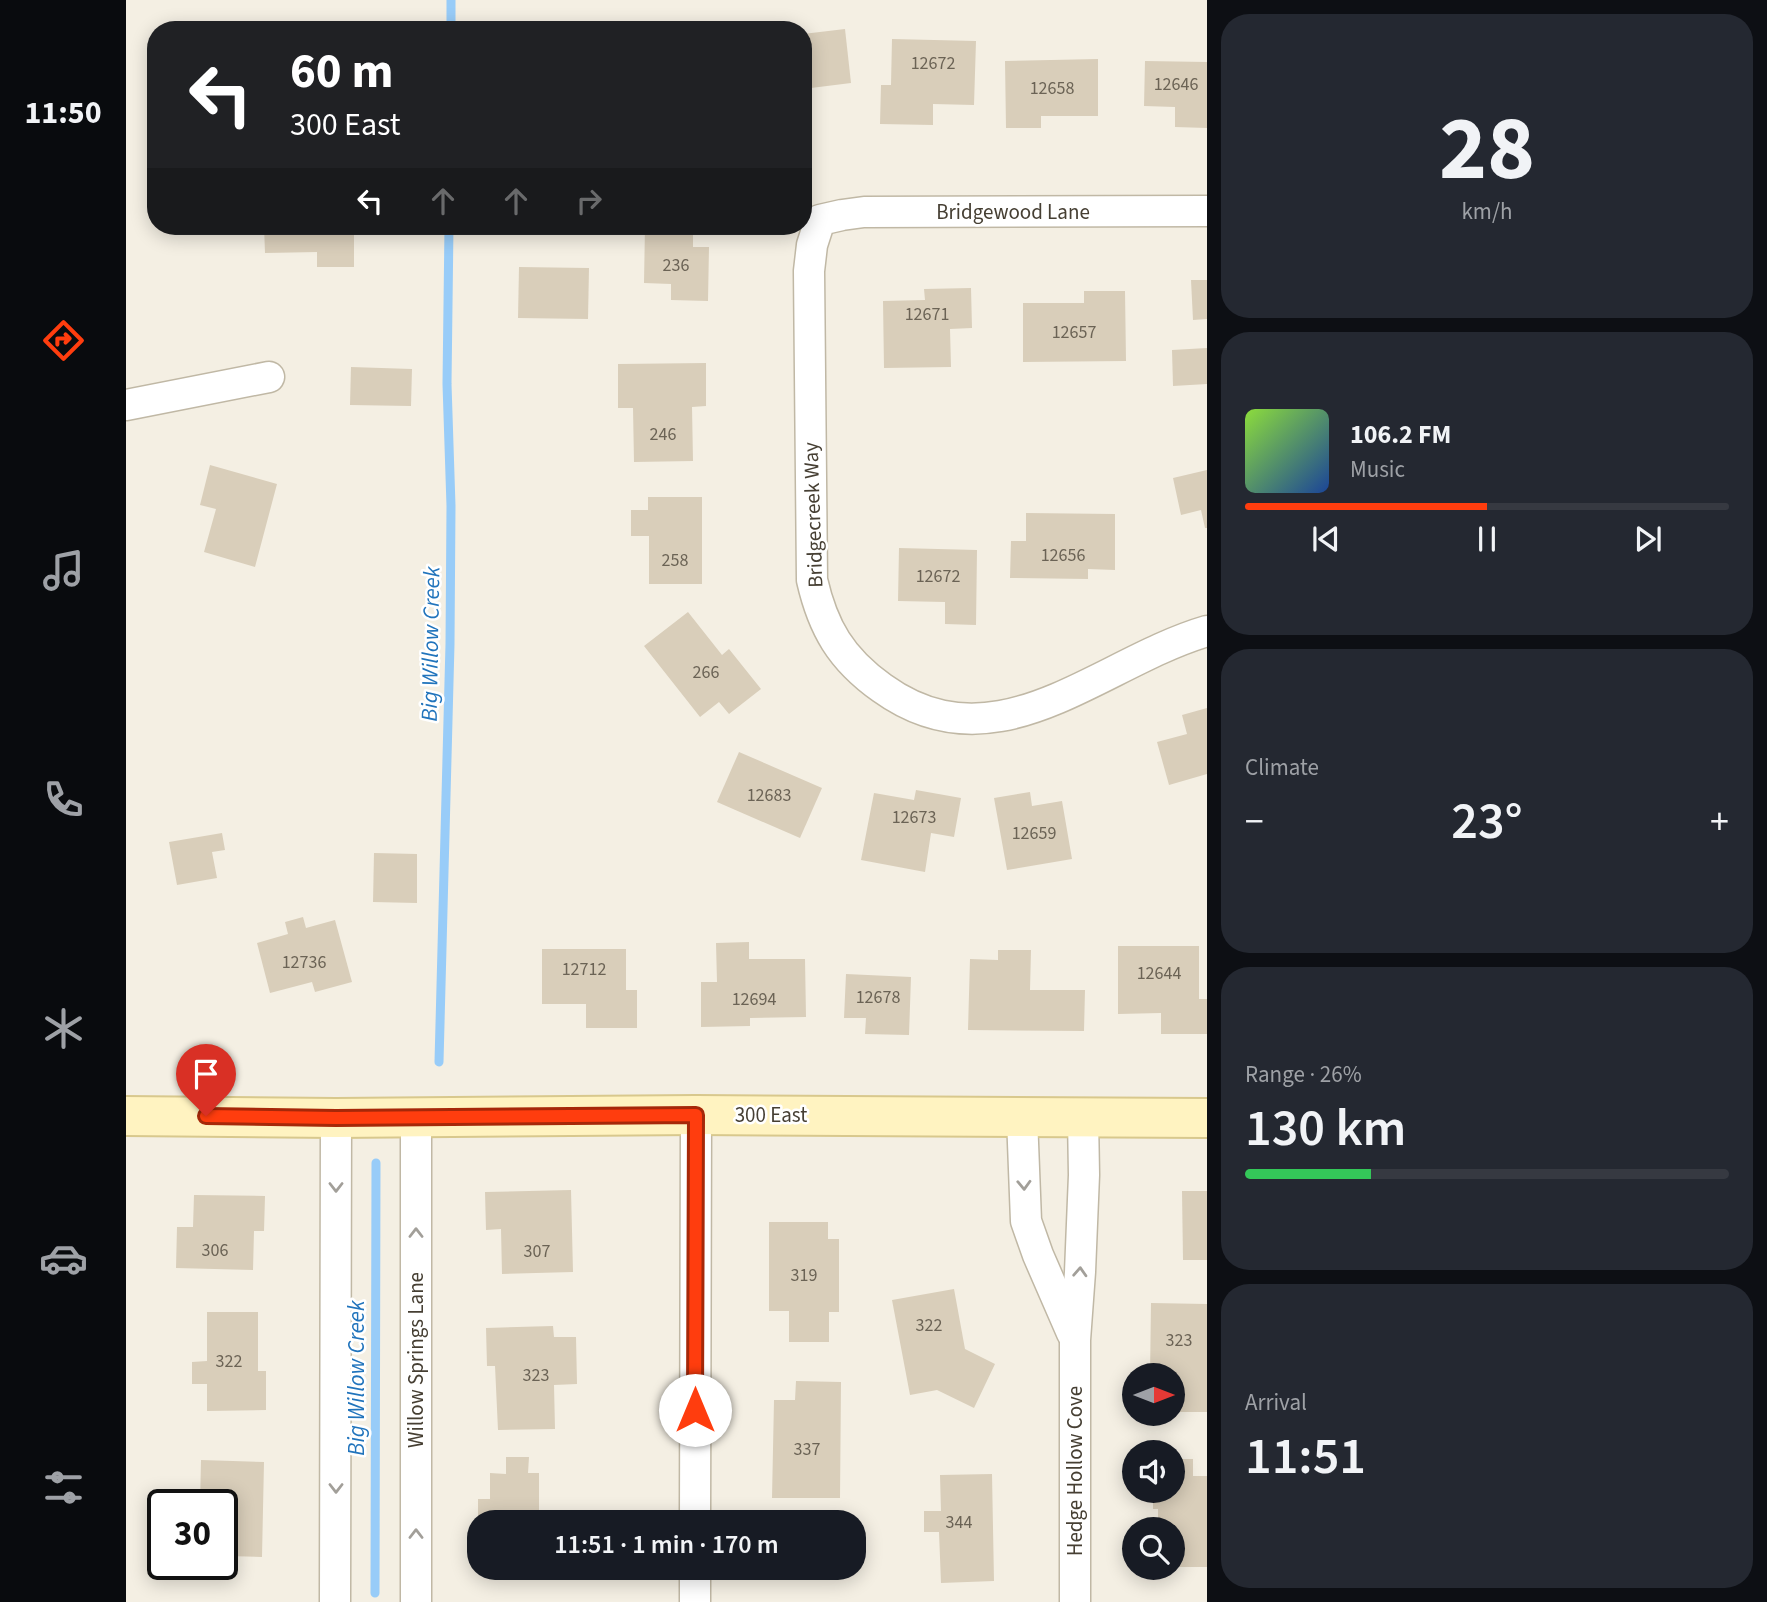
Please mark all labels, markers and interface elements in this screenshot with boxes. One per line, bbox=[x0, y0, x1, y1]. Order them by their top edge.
text: 60 m bbox=[290, 37, 394, 107]
icon: left bbox=[175, 49, 266, 140]
house number: 12672 bbox=[911, 51, 955, 76]
house number: 12646 bbox=[1154, 72, 1198, 97]
house number: 12658 bbox=[1030, 76, 1074, 101]
text: 28 bbox=[1439, 85, 1535, 214]
text: 11:50 bbox=[24, 90, 102, 136]
text: 300 East bbox=[290, 102, 401, 148]
icon: left bbox=[351, 182, 389, 220]
icon: ahead bbox=[424, 182, 462, 220]
icon: ahead bbox=[497, 182, 535, 220]
icon: right bbox=[570, 182, 608, 220]
text: km/h bbox=[1461, 195, 1513, 228]
street label: Bridgewood Lane bbox=[936, 197, 1090, 227]
house number: 236 bbox=[663, 253, 689, 278]
house number: 12671 bbox=[905, 302, 949, 327]
icon: directions bbox=[39, 316, 88, 365]
house number: 12657 bbox=[1052, 320, 1096, 345]
text: 106.2 FM bbox=[1350, 416, 1451, 453]
house number: 246 bbox=[650, 422, 676, 447]
street label: Bridgecreek Way bbox=[795, 441, 831, 588]
text: Music bbox=[1350, 453, 1405, 486]
icon: previous bbox=[1307, 520, 1345, 558]
icon: pause bbox=[1468, 520, 1506, 558]
icon: next bbox=[1629, 520, 1667, 558]
house number: 12656 bbox=[1041, 543, 1085, 568]
icon: music bbox=[39, 546, 88, 595]
house number: 258 bbox=[662, 548, 688, 573]
house number: 12672 bbox=[916, 564, 960, 589]
water label: Big Willow Creek bbox=[413, 565, 448, 722]
house number: 266 bbox=[693, 660, 719, 685]
text: Climate bbox=[1245, 751, 1319, 784]
icon: phone bbox=[39, 775, 88, 824]
house number: 12683 bbox=[747, 783, 791, 808]
text: 23° bbox=[1451, 785, 1523, 859]
text: − bbox=[1245, 795, 1264, 849]
text: + bbox=[1710, 795, 1729, 849]
house number: 12673 bbox=[892, 805, 936, 830]
house number: 12659 bbox=[1012, 821, 1056, 846]
house number: 12736 bbox=[282, 950, 326, 975]
house number: 12712 bbox=[562, 957, 606, 982]
house number: 12644 bbox=[1137, 961, 1181, 986]
house number: 12678 bbox=[856, 985, 900, 1010]
house number: 12694 bbox=[732, 987, 776, 1012]
icon: climate bbox=[39, 1004, 88, 1053]
pin bbox=[176, 1044, 236, 1116]
icon: arrive bbox=[187, 1055, 225, 1093]
text: Range · 26% bbox=[1245, 1058, 1362, 1091]
text: 130 km bbox=[1245, 1092, 1406, 1166]
street label: 300 East bbox=[735, 1100, 807, 1130]
one-way arrow bbox=[1016, 1181, 1032, 1191]
one-way arrow bbox=[328, 1182, 344, 1192]
one-way arrow bbox=[408, 1227, 424, 1237]
icon: car bbox=[39, 1234, 88, 1283]
house number: 306 bbox=[202, 1238, 228, 1263]
house number: 307 bbox=[524, 1239, 550, 1264]
house number: 319 bbox=[791, 1263, 817, 1288]
one-way arrow bbox=[1072, 1266, 1087, 1277]
street label: Willow Springs Lane bbox=[401, 1272, 431, 1448]
water label: Big Willow Creek bbox=[340, 1299, 373, 1456]
house number: 322 bbox=[916, 1313, 942, 1338]
house number: 323 bbox=[1166, 1328, 1192, 1353]
house number: 322 bbox=[216, 1349, 242, 1374]
house number: 323 bbox=[523, 1363, 549, 1388]
north arrow bbox=[1122, 1363, 1185, 1426]
map controls bbox=[1122, 1363, 1185, 1580]
position arrow bbox=[658, 1373, 732, 1447]
street label: Hedge Hollow Cove bbox=[1060, 1386, 1090, 1556]
text: Arrival bbox=[1245, 1386, 1307, 1419]
text: 11:51 bbox=[1245, 1420, 1366, 1494]
house number: 337 bbox=[794, 1437, 820, 1462]
button: sound bbox=[1122, 1440, 1185, 1503]
icon: filters bbox=[39, 1463, 88, 1512]
one-way arrow bbox=[328, 1483, 344, 1493]
speed limit sign: 30 bbox=[147, 1489, 238, 1580]
house number: 344 bbox=[946, 1510, 972, 1535]
button: search bbox=[1122, 1517, 1185, 1580]
text: 11:51 · 1 min · 170 m bbox=[554, 1526, 779, 1563]
one-way arrow bbox=[408, 1528, 424, 1539]

